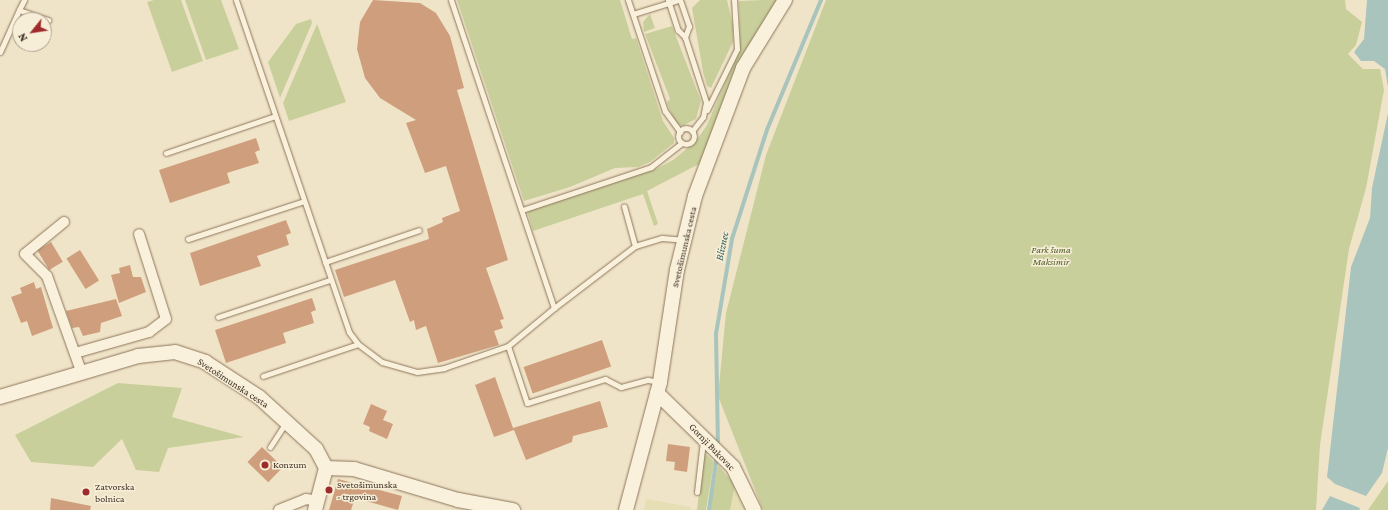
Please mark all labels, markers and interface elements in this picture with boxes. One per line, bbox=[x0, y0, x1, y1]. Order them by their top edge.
north arrow bbox=[12, 12, 52, 52]
text: N bbox=[15, 31, 30, 44]
street label: Svetošimunska cesta bbox=[669, 206, 699, 288]
water label: Bliznec bbox=[712, 230, 732, 262]
park label: Park šuma Maksimir bbox=[1031, 243, 1071, 266]
street label: Svetošimunska cesta bbox=[195, 356, 271, 410]
street label: Gornji Bukovac bbox=[687, 421, 737, 473]
place label: Konzum bbox=[273, 459, 307, 471]
marker: Konzum bbox=[260, 460, 270, 470]
place label: Svetošimunska - trgovina bbox=[337, 478, 397, 502]
place label: Zatvorska bolnica bbox=[95, 480, 134, 504]
marker: Svetošimunska - trgovina bbox=[324, 485, 334, 495]
marker: Zatvorska bolnica bbox=[80, 486, 92, 498]

